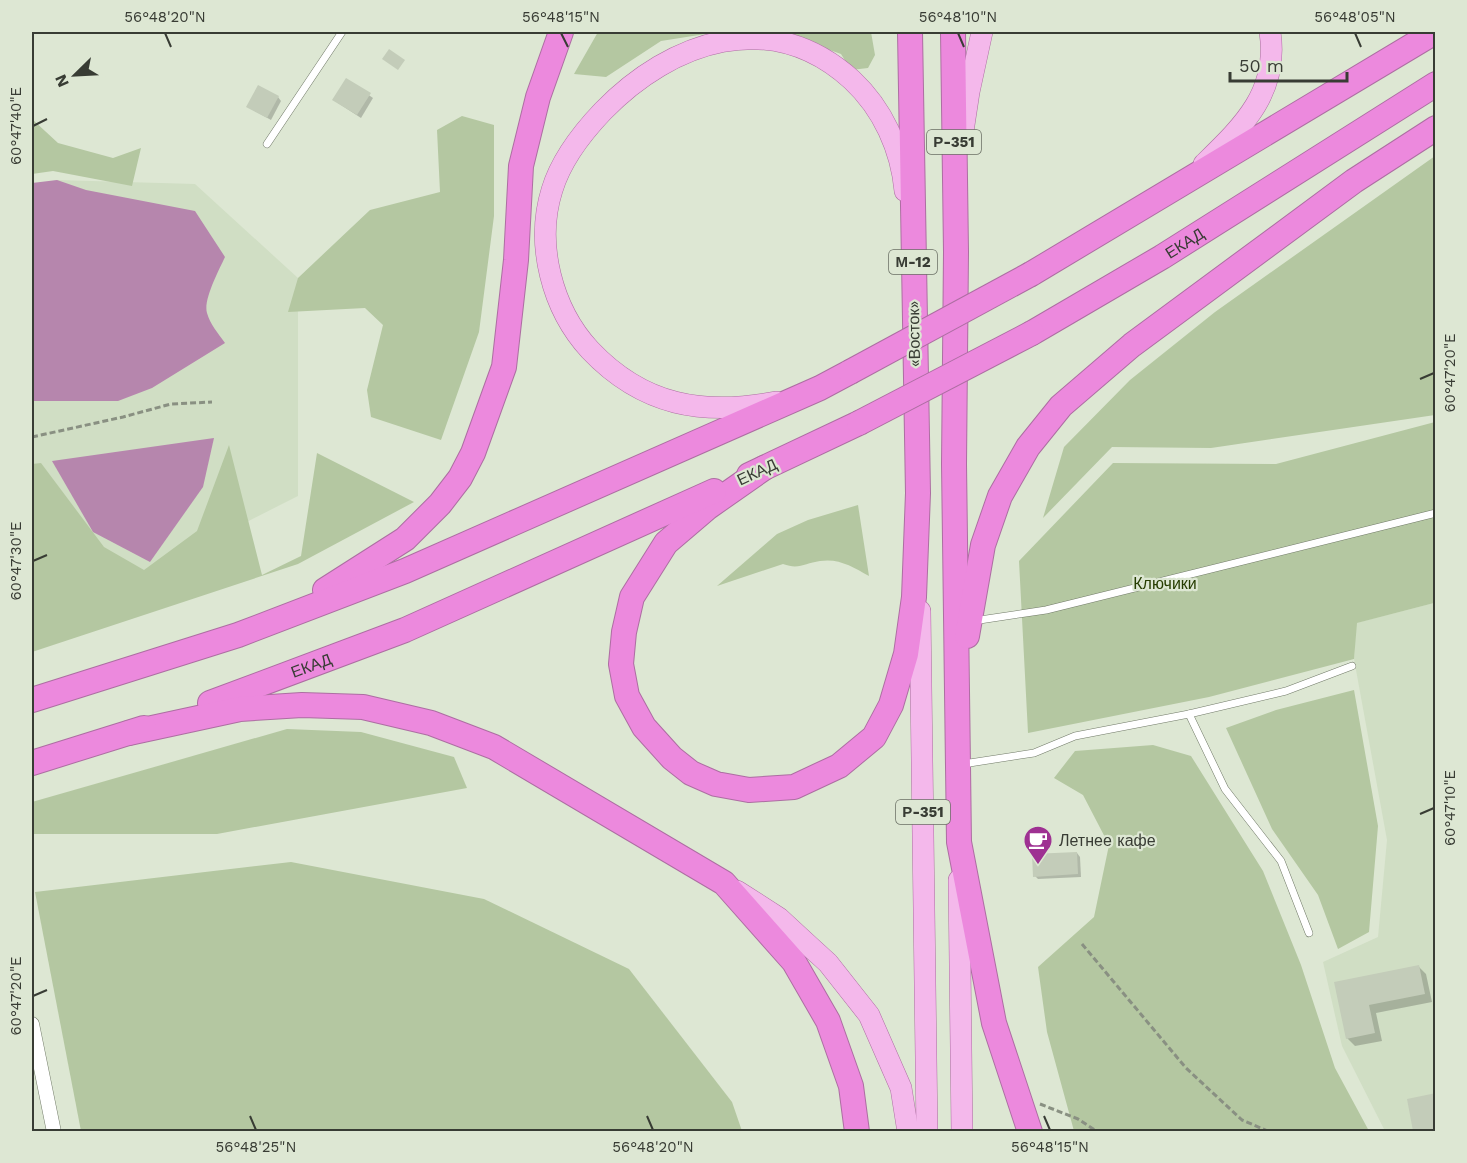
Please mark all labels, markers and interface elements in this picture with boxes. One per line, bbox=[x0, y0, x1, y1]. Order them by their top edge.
text: 56°48'20"N bbox=[124, 8, 206, 26]
text: 56°48'15"N bbox=[522, 8, 600, 26]
text: 56°48'10"N bbox=[919, 8, 997, 26]
text: 56°48'05"N bbox=[1314, 8, 1396, 26]
north arrow bbox=[45, 45, 105, 105]
scale bar bbox=[1230, 45, 1347, 83]
text: 50 m bbox=[1239, 55, 1284, 76]
text: N bbox=[51, 72, 73, 90]
text: 60°47'40"E bbox=[7, 87, 25, 165]
road number: Р-351 bbox=[927, 130, 981, 154]
street label: ЕКАД bbox=[1161, 224, 1207, 262]
road number: М-12 bbox=[889, 250, 937, 274]
street label: «Восток» bbox=[904, 301, 924, 367]
text: 60°47'20"E bbox=[1441, 333, 1459, 413]
street label: ЕКАД bbox=[734, 454, 780, 489]
text: 60°47'30"E bbox=[7, 521, 25, 601]
park label: Ключики bbox=[1133, 574, 1197, 593]
street label: ЕКАД bbox=[288, 649, 334, 681]
text: 60°47'10"E bbox=[1441, 770, 1459, 846]
road number: Р-351 bbox=[896, 800, 950, 824]
cafe icon: Летнее кафе bbox=[1022, 824, 1054, 866]
place label: Летнее кафе bbox=[1059, 831, 1156, 850]
text: 60°47'20"E bbox=[7, 956, 25, 1036]
text: 56°48'25"N bbox=[216, 1138, 296, 1156]
text: 56°48'20"N bbox=[612, 1138, 694, 1156]
text: 56°48'15"N bbox=[1011, 1138, 1089, 1156]

